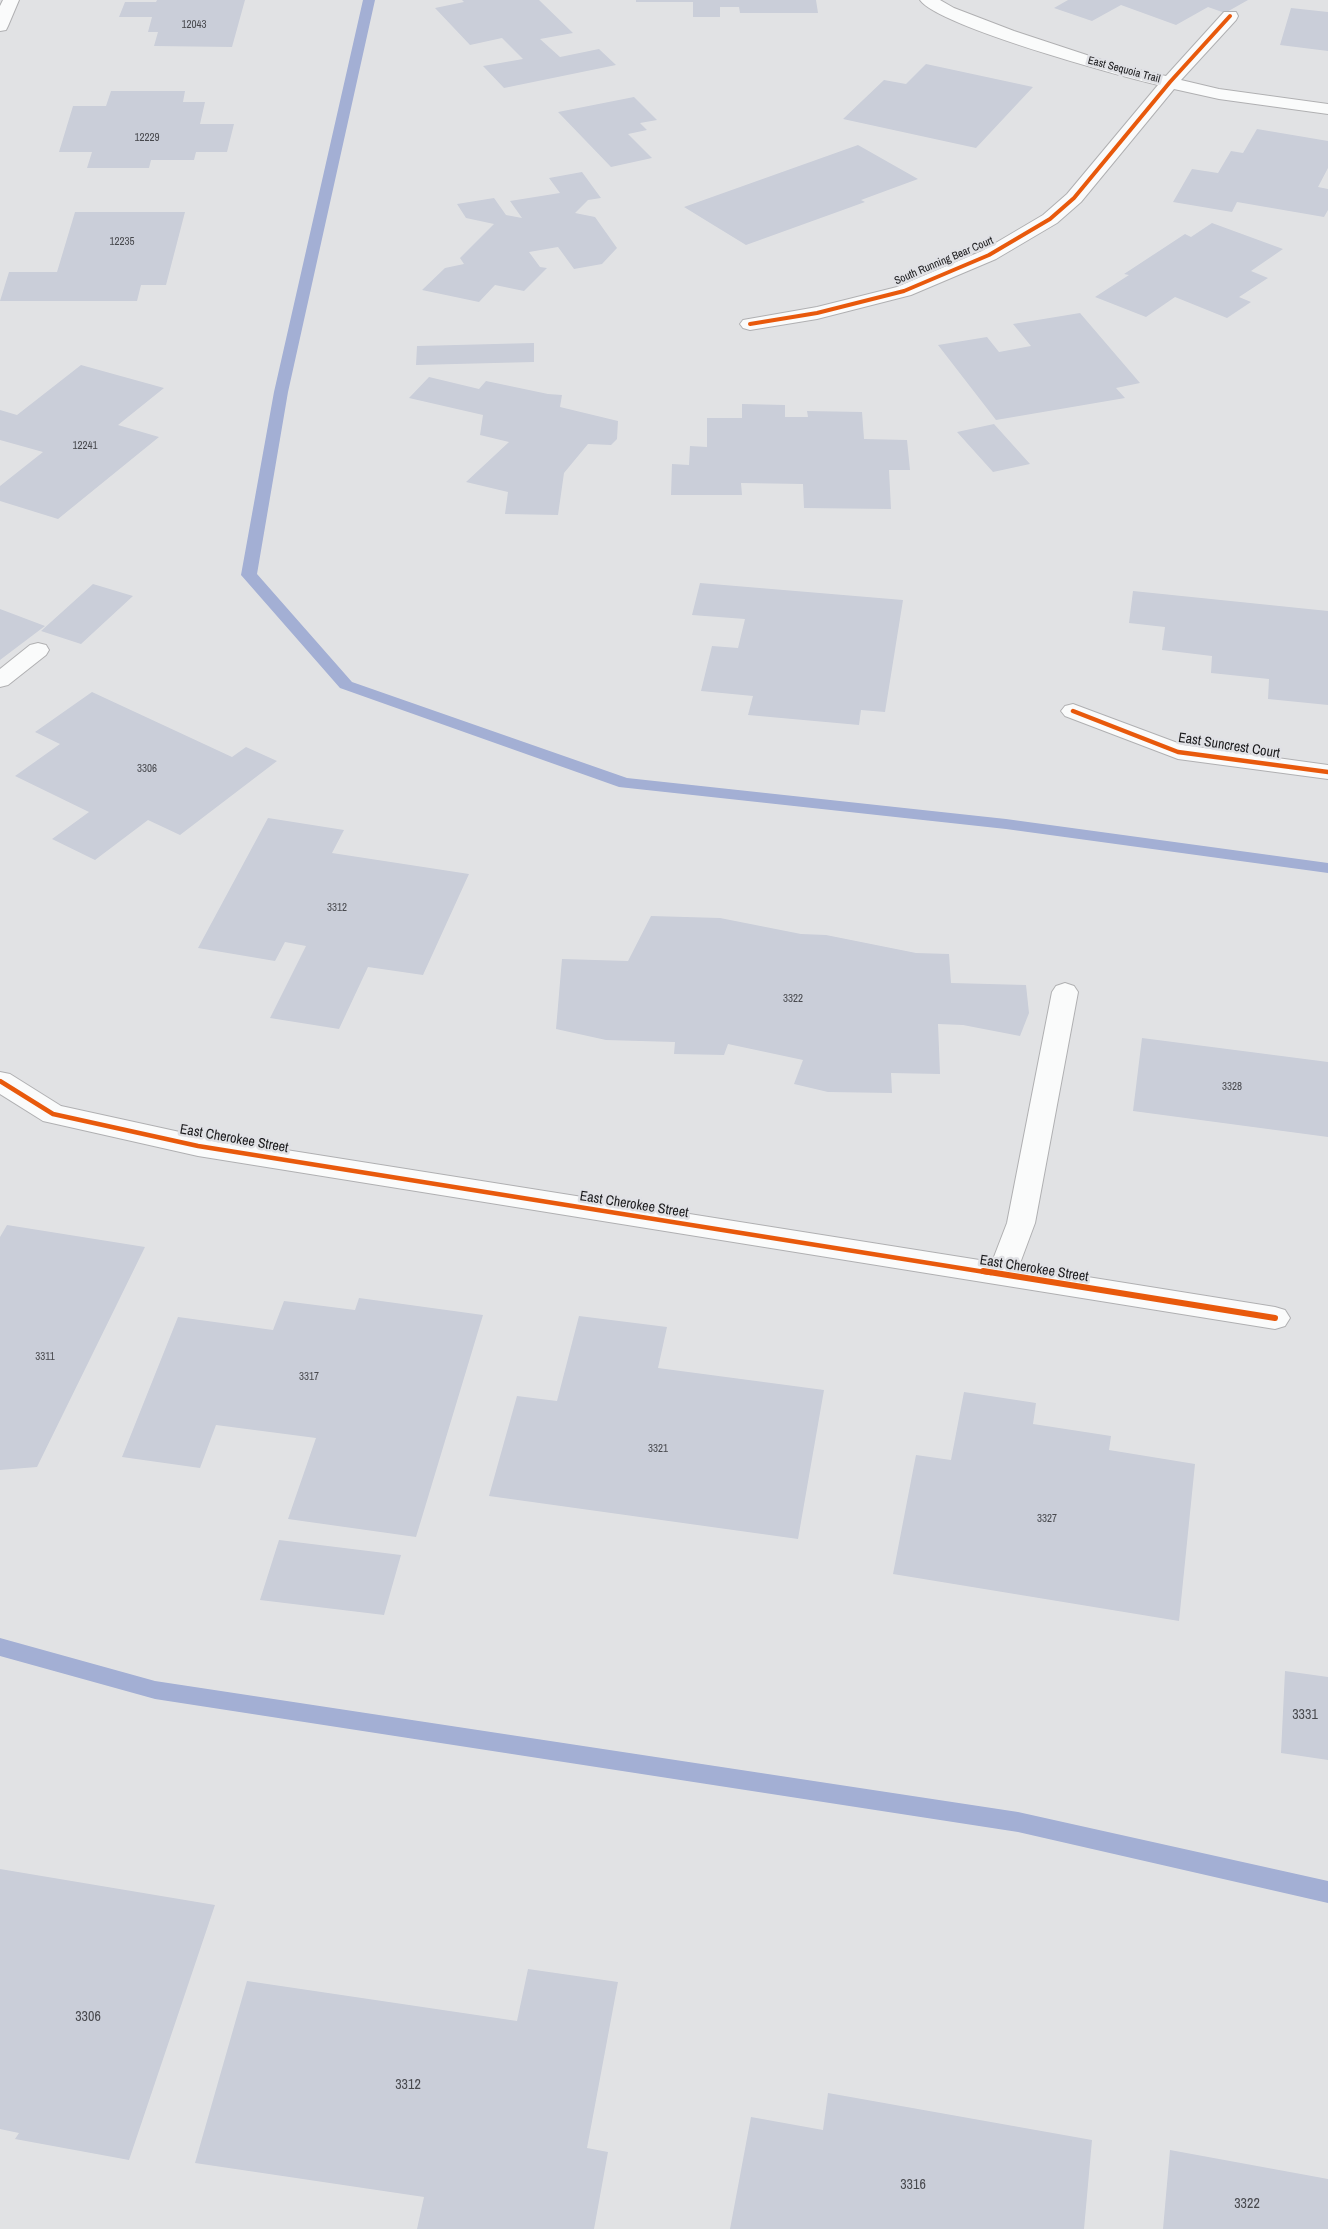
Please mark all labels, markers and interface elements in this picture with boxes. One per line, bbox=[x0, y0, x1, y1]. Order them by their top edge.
house number: 12043 bbox=[181, 18, 207, 32]
street label: East Sequoia Trail bbox=[1086, 54, 1162, 86]
house number: 12229 bbox=[134, 131, 160, 145]
street label: South Running Bear Court bbox=[892, 234, 996, 288]
house number: 12235 bbox=[109, 235, 135, 249]
house number: 12241 bbox=[72, 439, 98, 453]
street label: East Suncrest Court bbox=[1177, 730, 1281, 762]
house number: 3306 bbox=[137, 762, 157, 776]
house number: 3312 bbox=[327, 901, 347, 915]
house number: 3322 bbox=[783, 992, 803, 1006]
house number: 3328 bbox=[1222, 1080, 1242, 1094]
street label: East Cherokee Street bbox=[178, 1121, 290, 1157]
street label: East Cherokee Street bbox=[578, 1188, 690, 1222]
street label: East Cherokee Street bbox=[978, 1252, 1090, 1286]
house number: 3311 bbox=[35, 1350, 55, 1364]
house number: 3317 bbox=[299, 1370, 319, 1384]
house number: 3321 bbox=[648, 1442, 668, 1456]
house number: 3327 bbox=[1037, 1512, 1057, 1526]
house number: 3331 bbox=[1292, 1707, 1318, 1723]
house number: 3306 bbox=[75, 2009, 101, 2025]
house number: 3312 bbox=[395, 2077, 421, 2093]
house number: 3316 bbox=[900, 2177, 926, 2193]
house number: 3322 bbox=[1234, 2196, 1260, 2212]

